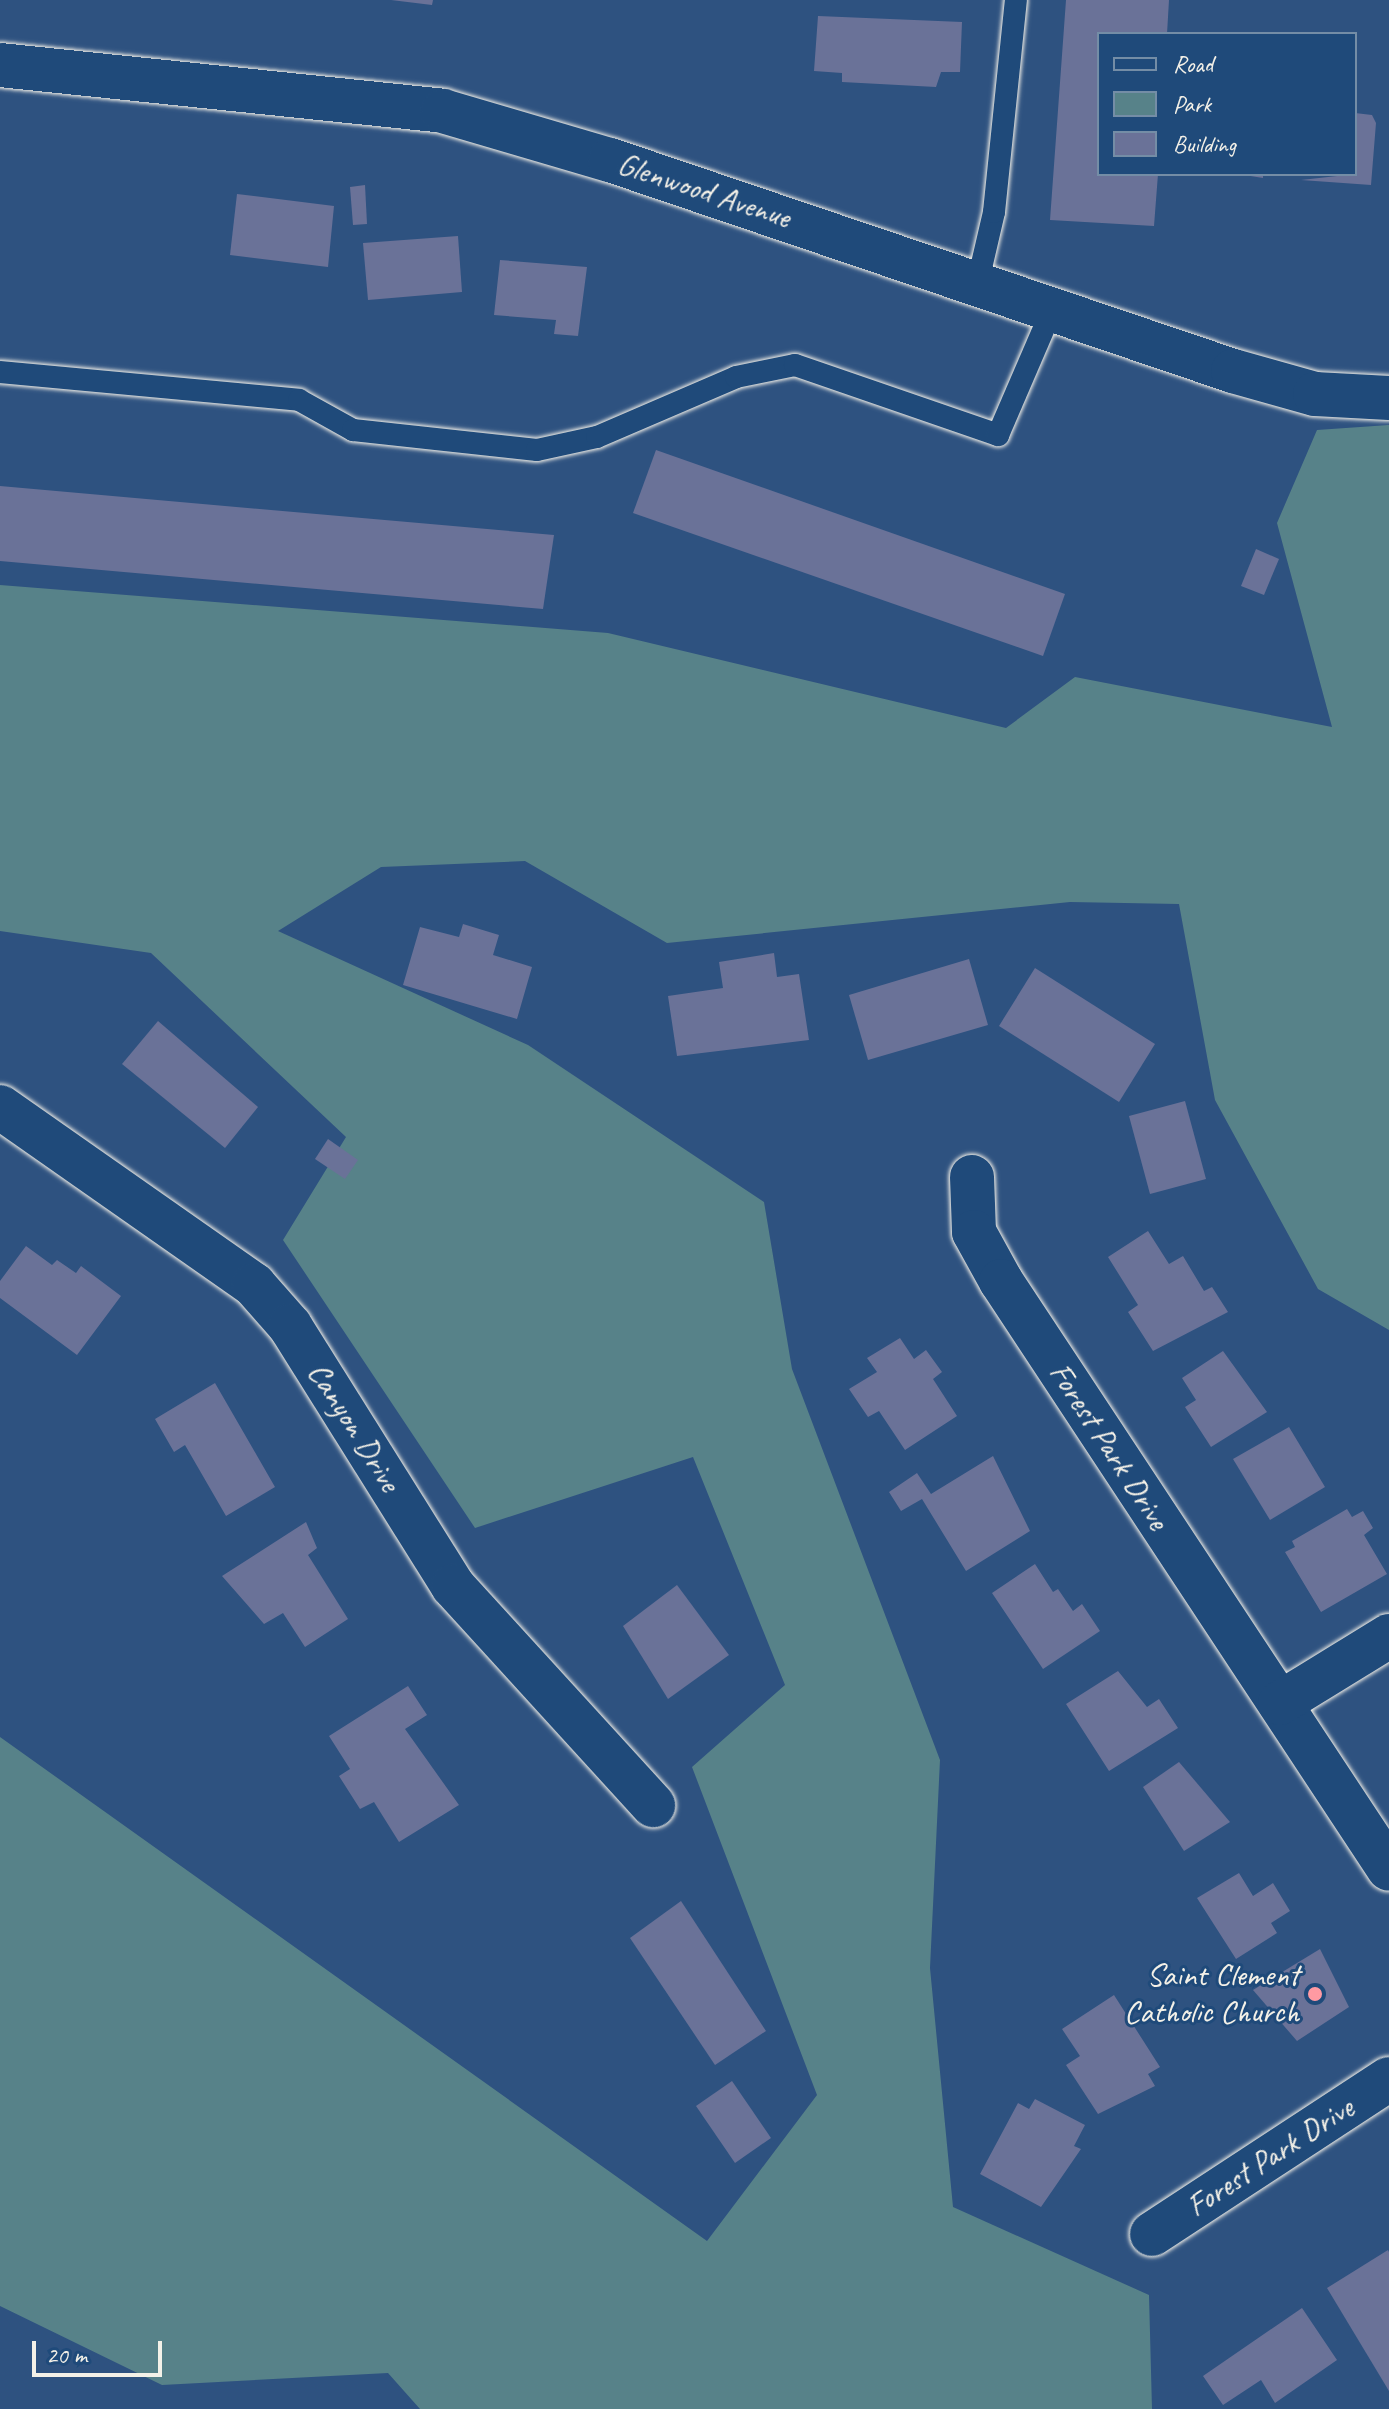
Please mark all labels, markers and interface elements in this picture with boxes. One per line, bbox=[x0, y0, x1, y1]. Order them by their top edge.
legend bbox=[1097, 32, 1357, 176]
text: Road bbox=[1173, 49, 1213, 79]
text: Park bbox=[1173, 89, 1211, 119]
text: Building bbox=[1173, 129, 1236, 159]
street label: Glenwood Avenue bbox=[613, 145, 795, 237]
street label: Canyon Drive bbox=[299, 1355, 409, 1499]
street label: Forest Park Drive bbox=[1041, 1355, 1177, 1537]
place label: Saint Clement Catholic Church bbox=[1123, 1957, 1299, 2032]
marker: Saint Clement Catholic Church bbox=[1306, 1985, 1324, 2003]
street label: Forest Park Drive bbox=[1179, 2089, 1361, 2225]
scale bar bbox=[36, 2325, 166, 2375]
text: 20 m bbox=[46, 2340, 87, 2370]

